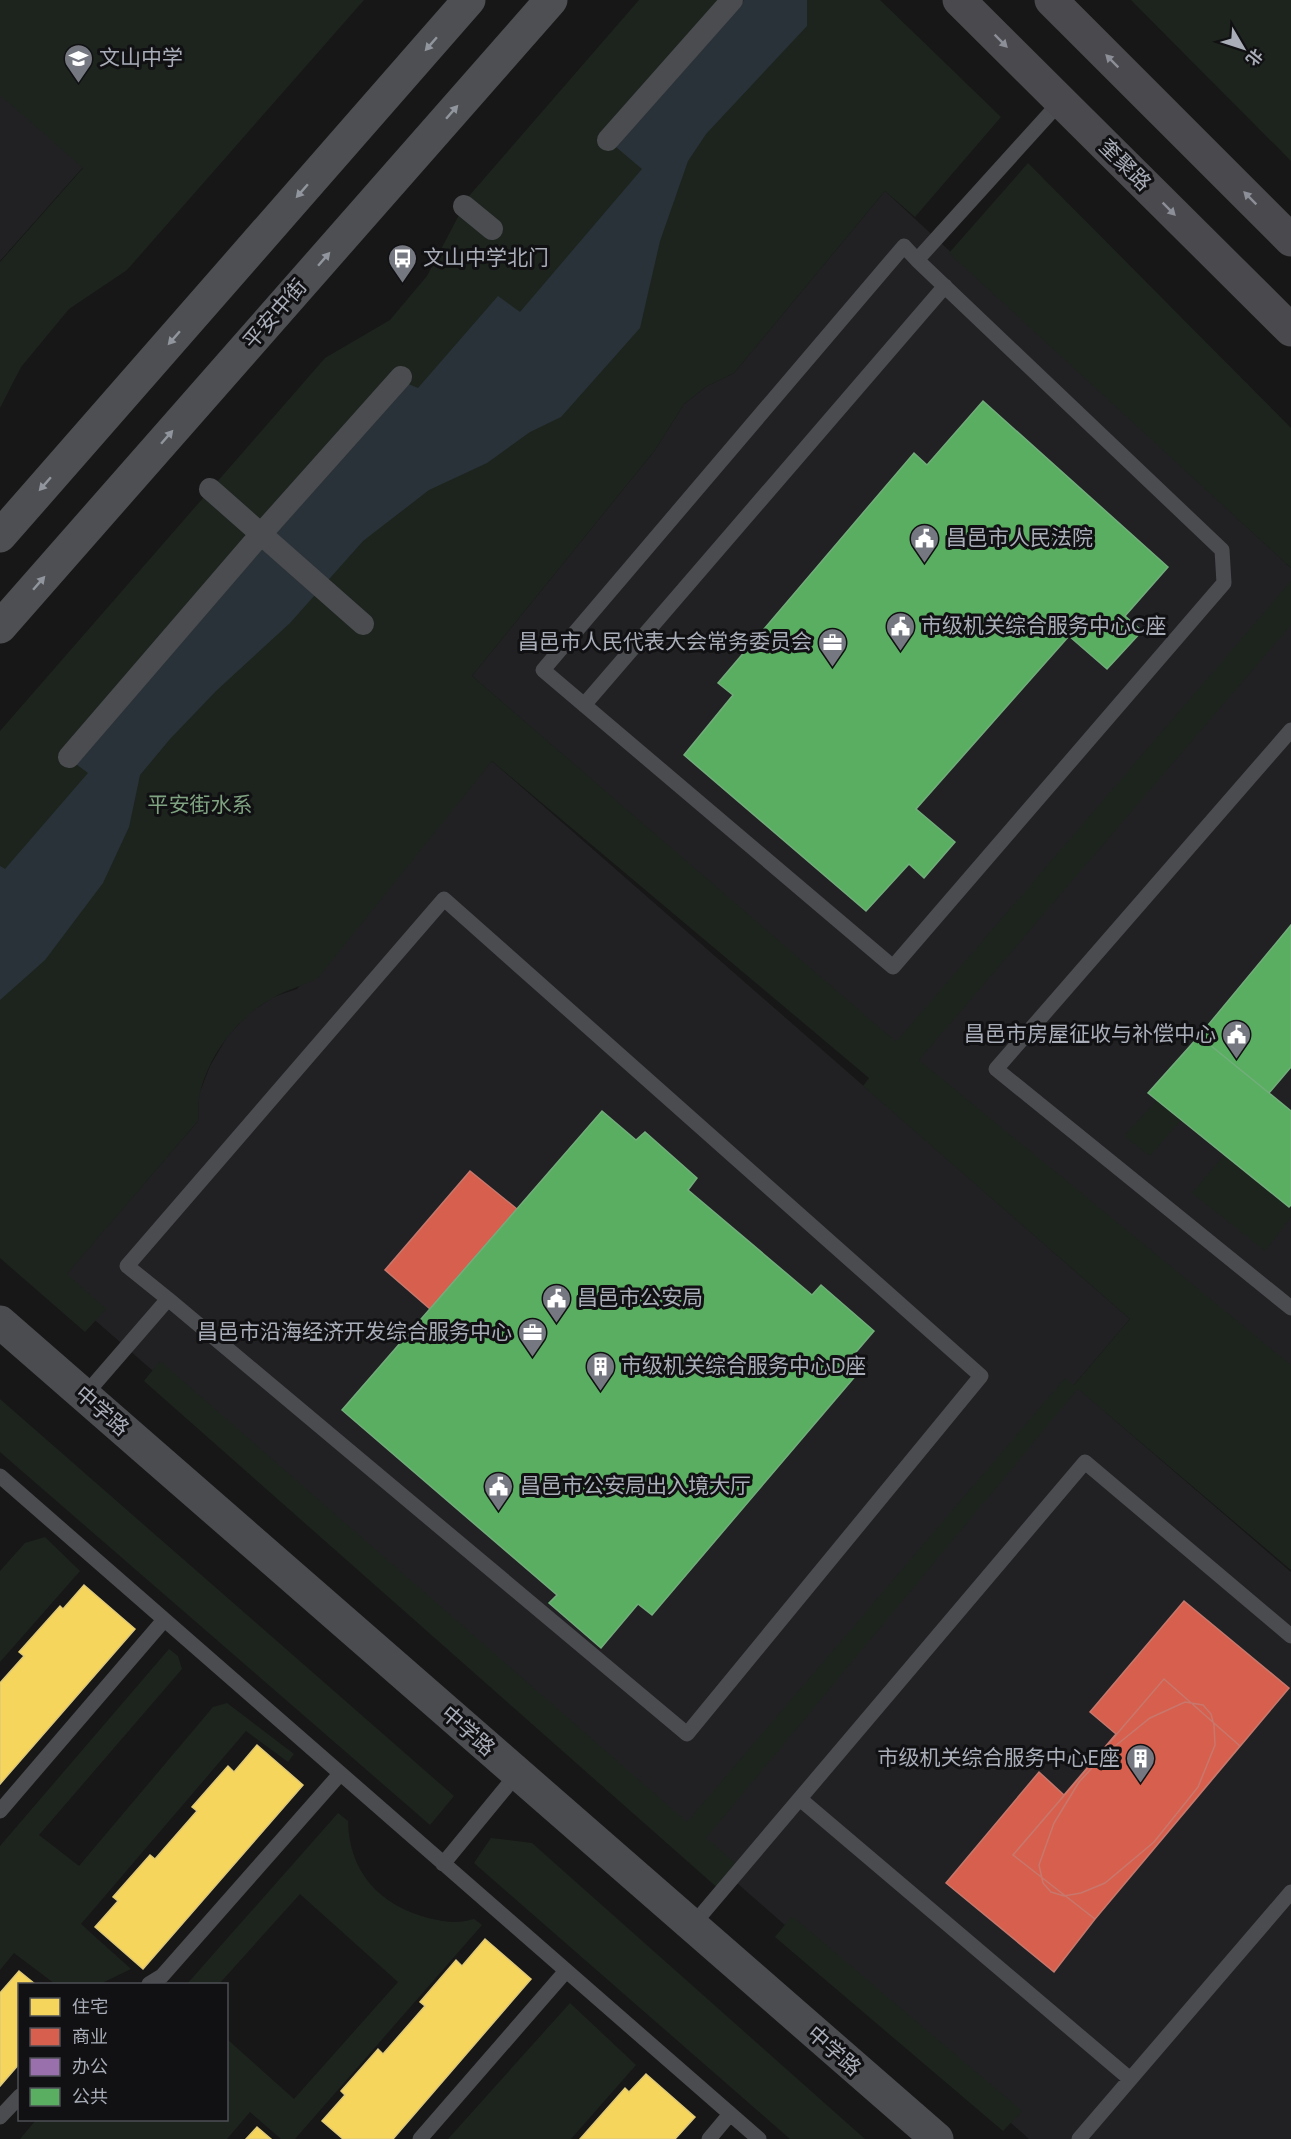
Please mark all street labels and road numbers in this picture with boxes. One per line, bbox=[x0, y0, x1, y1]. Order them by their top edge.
street label: 奎聚路 bbox=[1092, 132, 1158, 198]
street label: 平安中街 bbox=[236, 272, 314, 356]
street label: 中学路 bbox=[68, 1379, 136, 1443]
street label: 中学路 bbox=[434, 1699, 502, 1763]
street label: 中学路 bbox=[800, 2019, 868, 2083]

